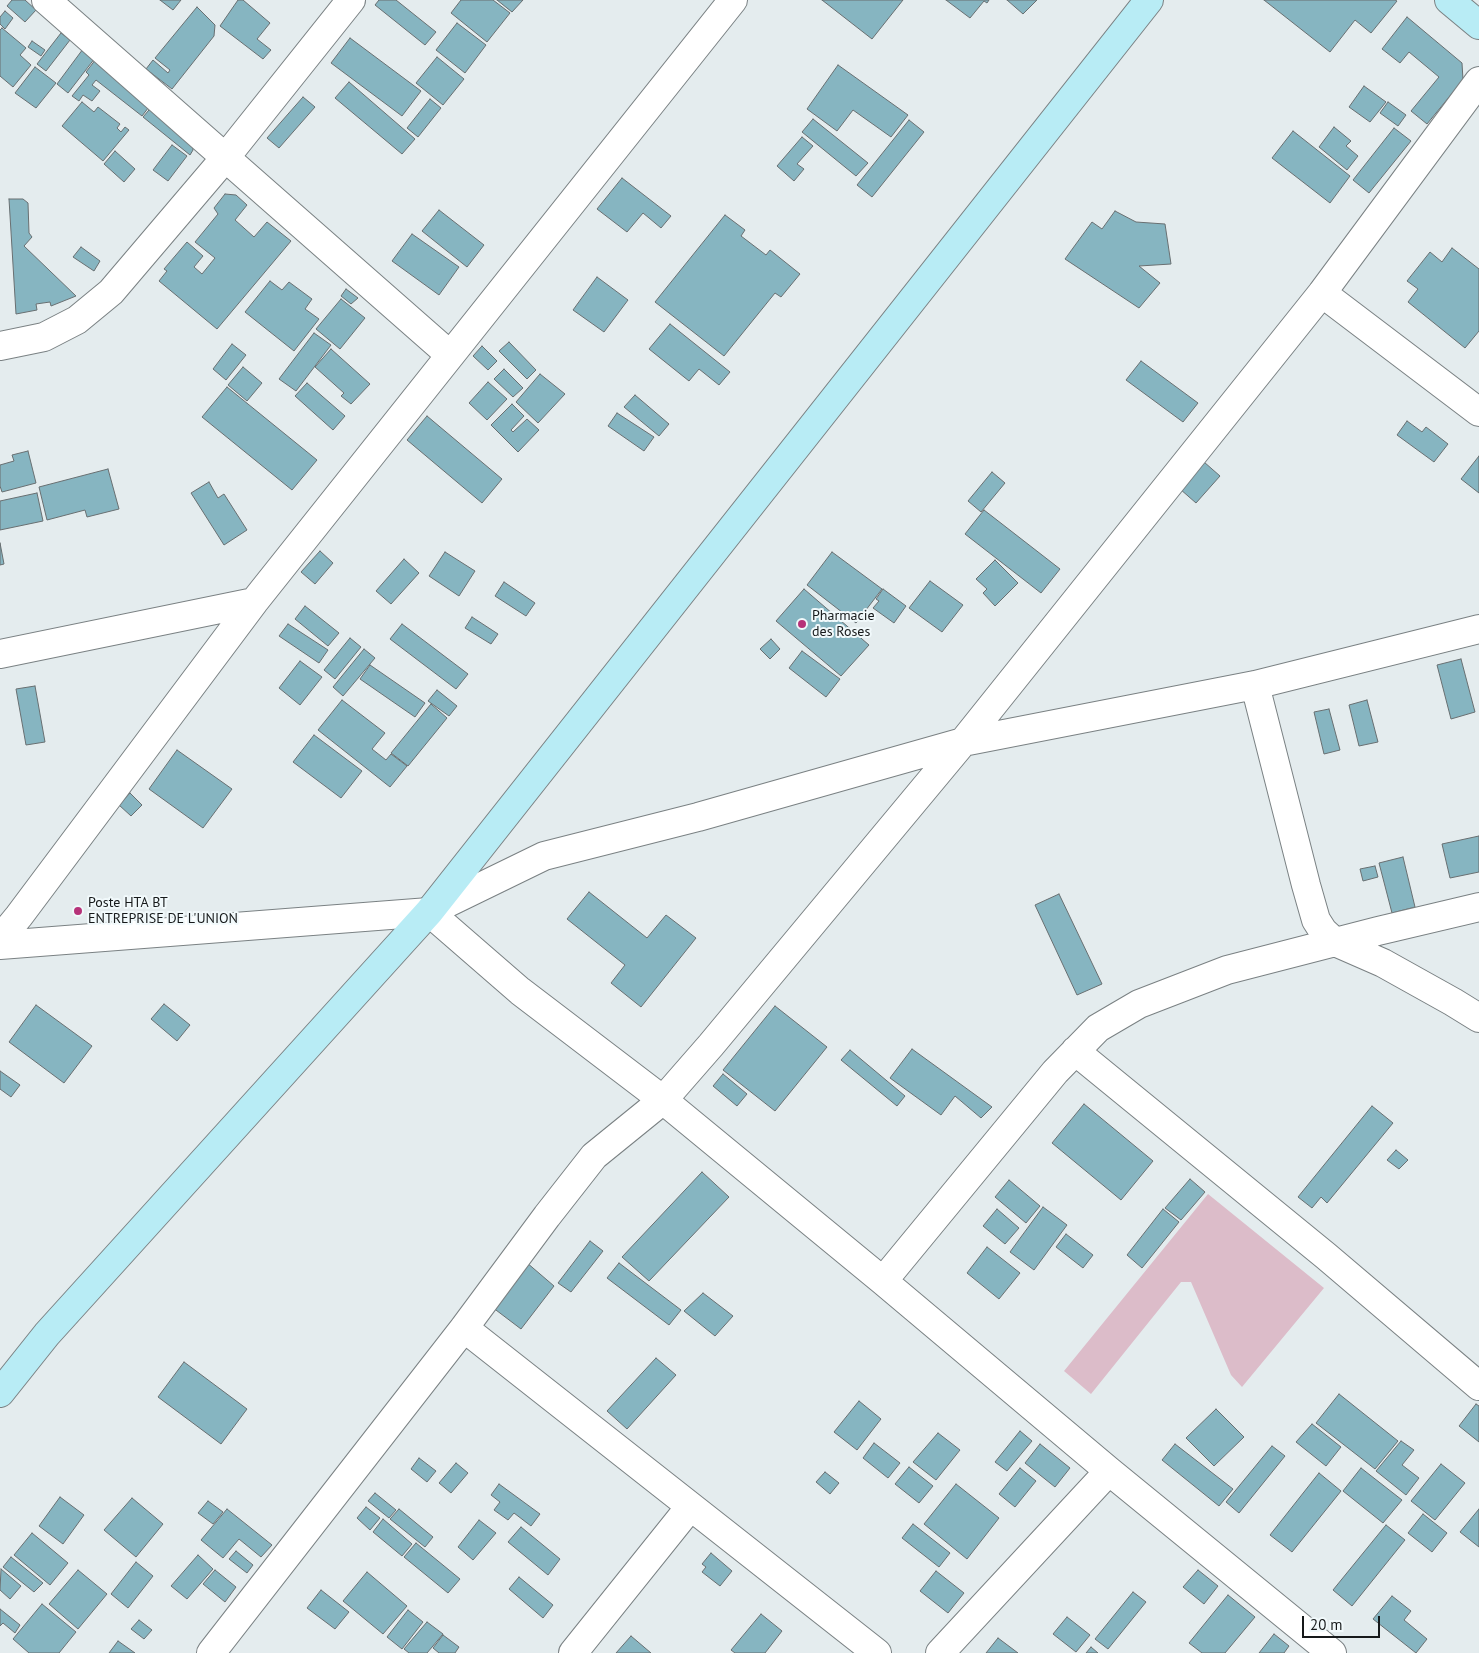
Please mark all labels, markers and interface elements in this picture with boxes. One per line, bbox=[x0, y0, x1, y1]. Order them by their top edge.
place label: Pharmacie des Roses bbox=[812, 608, 875, 640]
marker: Pharmacie des Roses bbox=[796, 618, 808, 630]
place label: Poste HTA BT ENTREPRISE DE L'UNION bbox=[88, 895, 238, 928]
marker: Poste HTA BT ENTREPRISE DE L'UNION bbox=[72, 905, 84, 917]
scale bar bbox=[1304, 1606, 1382, 1638]
text: 20 m bbox=[1310, 1615, 1343, 1634]

